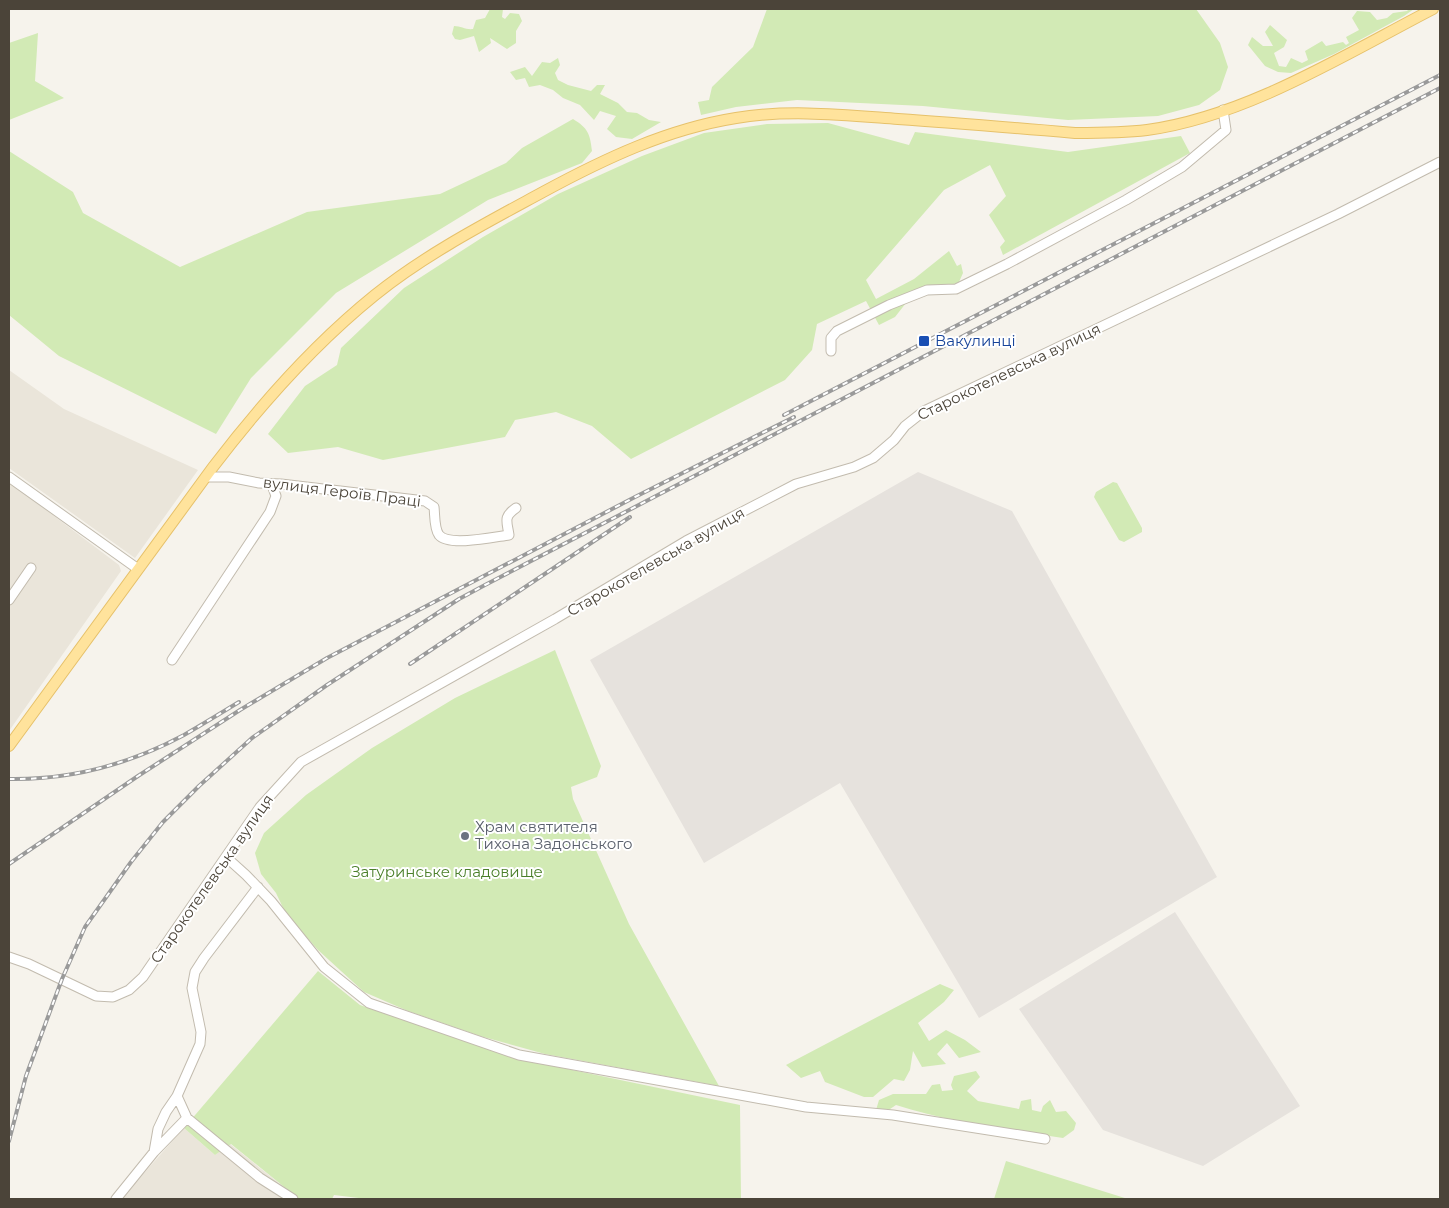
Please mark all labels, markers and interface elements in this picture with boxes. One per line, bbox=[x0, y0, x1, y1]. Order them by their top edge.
street label: Старокотелевська вулиця bbox=[914, 319, 1104, 424]
place label: Вакулинці bbox=[935, 331, 1016, 350]
marker: Вакулинці bbox=[917, 334, 931, 348]
street label: вулиця Героїв Праці bbox=[262, 472, 422, 511]
street label: Старокотелевська вулиця bbox=[564, 503, 748, 620]
street label: Старокотелевська вулиця bbox=[146, 791, 277, 967]
place label: Храм святителя Тихона Задонського bbox=[475, 817, 633, 853]
marker: Храм святителя Тихона Задонського bbox=[459, 830, 471, 842]
park label: Затуринське кладовище bbox=[351, 862, 543, 881]

